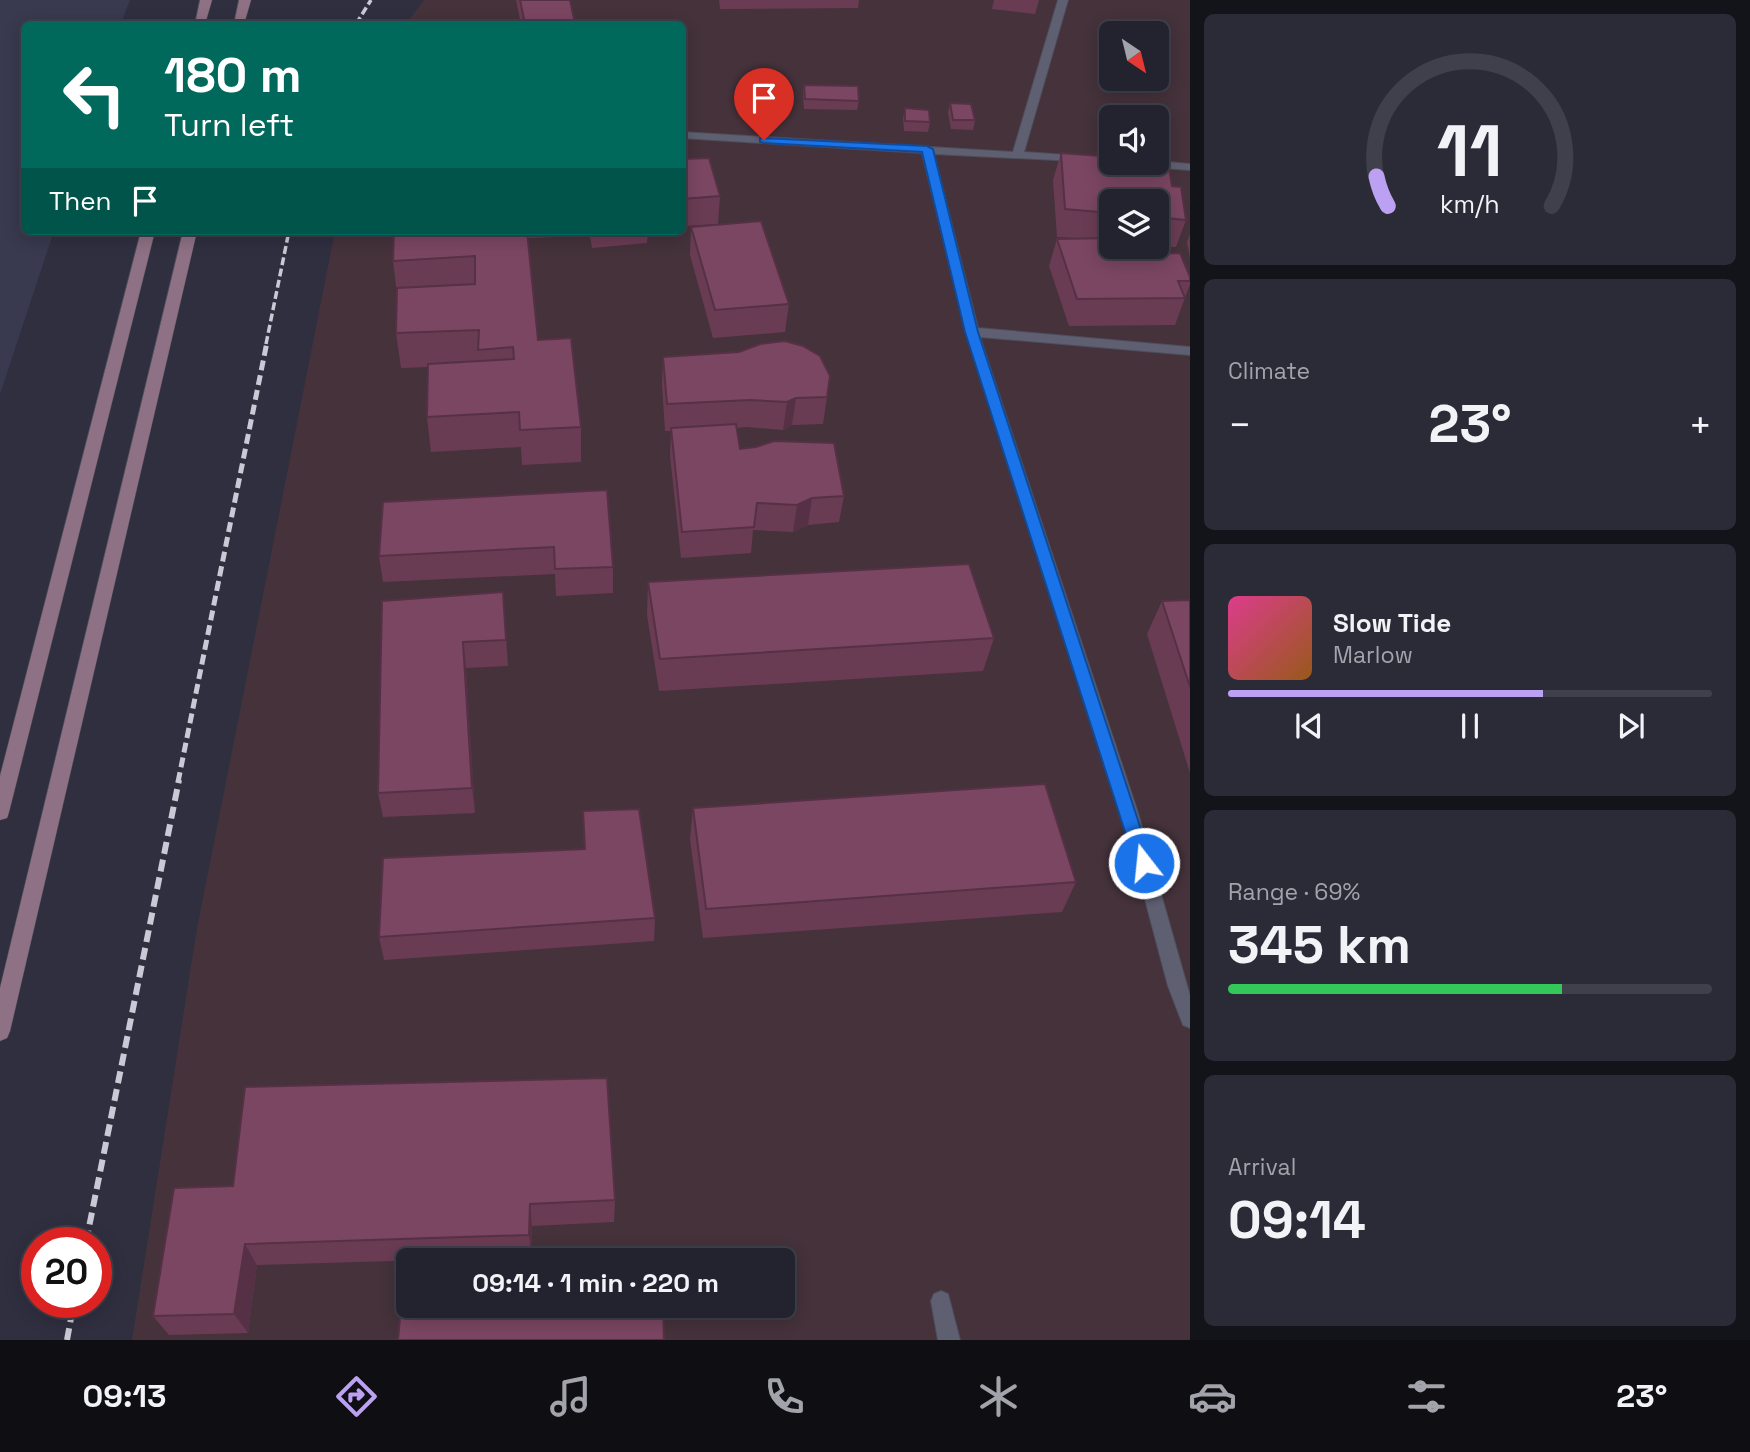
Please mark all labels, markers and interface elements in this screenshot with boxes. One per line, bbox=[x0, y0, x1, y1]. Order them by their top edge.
north arrow bbox=[1099, 21, 1169, 91]
map controls bbox=[1099, 21, 1169, 259]
text: 180 m bbox=[164, 44, 302, 106]
icon: left bbox=[49, 49, 140, 140]
pin bbox=[734, 68, 794, 140]
icon: arrive bbox=[745, 79, 783, 117]
text: 11 bbox=[1437, 104, 1503, 197]
text: Turn left bbox=[164, 105, 294, 145]
button: sound bbox=[1099, 105, 1169, 175]
icon: arrive bbox=[126, 182, 164, 220]
text: Then bbox=[49, 184, 112, 218]
text: km/h bbox=[1440, 187, 1500, 219]
button: layers bbox=[1099, 189, 1169, 259]
text: Climate bbox=[1228, 356, 1310, 386]
text: 23° bbox=[1429, 391, 1512, 457]
text: − bbox=[1228, 401, 1252, 449]
text: + bbox=[1688, 401, 1712, 449]
text: Slow Tide bbox=[1333, 606, 1451, 640]
text: Marlow bbox=[1333, 640, 1413, 670]
icon: previous bbox=[1290, 707, 1328, 745]
icon: pause bbox=[1451, 707, 1489, 745]
icon: next bbox=[1612, 707, 1650, 745]
position arrow bbox=[1107, 826, 1181, 900]
text: Range · 69% bbox=[1228, 877, 1360, 907]
text: 345 km bbox=[1228, 912, 1411, 978]
text: Arrival bbox=[1228, 1152, 1296, 1182]
text: 09:14 bbox=[1228, 1187, 1366, 1253]
speed limit sign: 20 bbox=[21, 1227, 112, 1318]
text: 09:14 · 1 min · 220 m bbox=[472, 1266, 719, 1300]
icon: directions bbox=[332, 1372, 381, 1421]
icon: music bbox=[546, 1372, 595, 1421]
icon: phone bbox=[760, 1372, 809, 1421]
icon: climate bbox=[974, 1372, 1023, 1421]
icon: car bbox=[1188, 1372, 1237, 1421]
icon: filters bbox=[1402, 1372, 1451, 1421]
text: 09:13 bbox=[83, 1376, 167, 1416]
text: 23° bbox=[1616, 1376, 1667, 1416]

